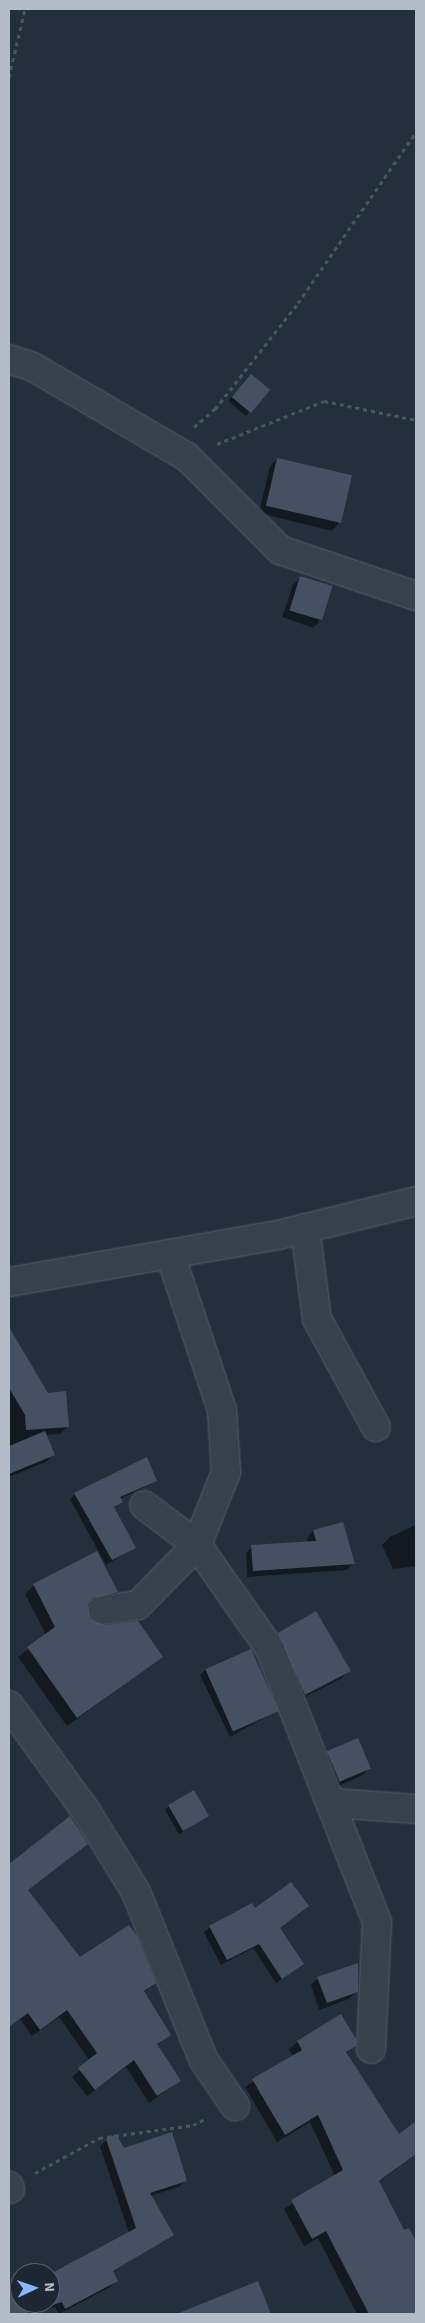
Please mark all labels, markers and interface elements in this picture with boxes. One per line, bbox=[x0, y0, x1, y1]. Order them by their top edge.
north arrow bbox=[10, 2263, 60, 2313]
text: N bbox=[39, 2282, 59, 2292]

